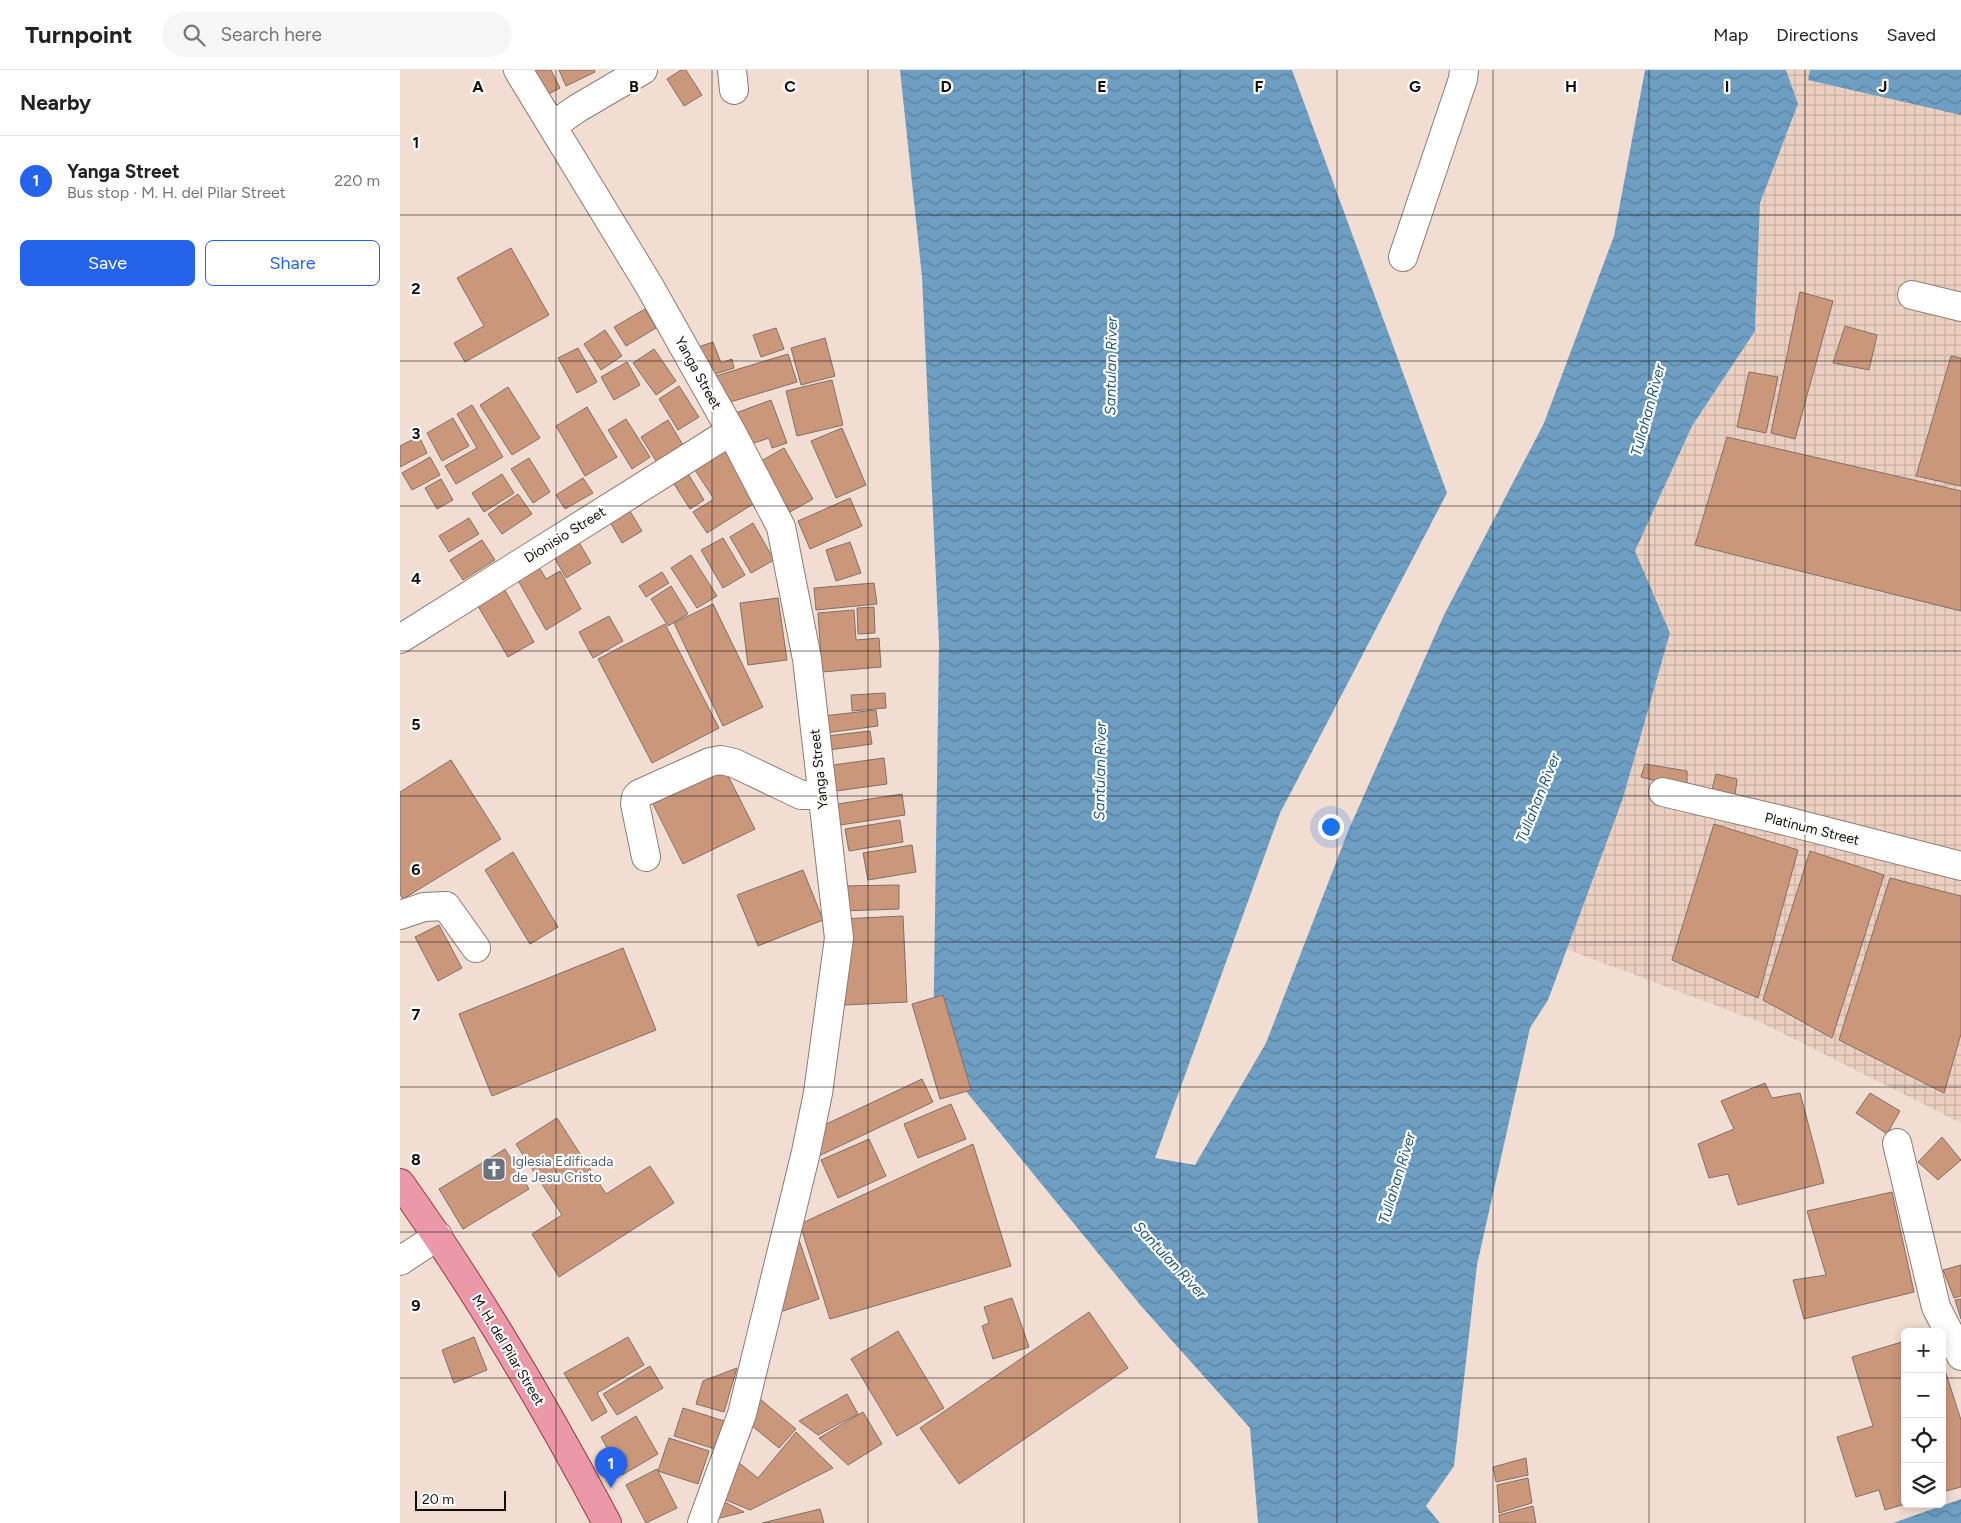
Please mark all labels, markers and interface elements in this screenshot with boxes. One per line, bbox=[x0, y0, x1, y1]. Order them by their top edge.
search box bbox=[162, 12, 512, 57]
text: Turnpoint bbox=[25, 20, 132, 49]
icon: search bbox=[180, 21, 208, 49]
text: Search here bbox=[220, 23, 322, 46]
text: Map bbox=[1713, 24, 1748, 46]
text: Directions bbox=[1776, 24, 1858, 46]
text: Saved bbox=[1886, 24, 1936, 46]
text: A bbox=[472, 77, 484, 96]
text: B bbox=[629, 77, 639, 96]
text: C bbox=[784, 77, 796, 96]
text: D bbox=[940, 77, 952, 96]
text: E bbox=[1097, 77, 1107, 96]
text: F bbox=[1255, 77, 1264, 96]
text: G bbox=[1409, 77, 1421, 96]
text: H bbox=[1565, 77, 1577, 96]
text: I bbox=[1725, 77, 1729, 96]
text: J bbox=[1879, 77, 1887, 96]
text: Nearby bbox=[20, 90, 91, 115]
text: 1 bbox=[413, 133, 419, 152]
text: Yanga Street bbox=[67, 160, 180, 183]
text: 1 bbox=[33, 171, 39, 190]
text: 220 m bbox=[334, 171, 380, 190]
text: Bus stop · M. H. del Pilar Street bbox=[67, 183, 286, 202]
button: Save bbox=[20, 240, 195, 286]
button: Share bbox=[205, 240, 380, 286]
text: 2 bbox=[411, 279, 421, 298]
water label: Santulan River bbox=[1101, 316, 1121, 415]
street label: Yanga Street bbox=[671, 334, 725, 412]
water label: Tullahan River bbox=[1627, 361, 1669, 458]
text: 3 bbox=[412, 424, 421, 443]
street label: Dionisio Street bbox=[521, 503, 609, 567]
text: 4 bbox=[411, 569, 421, 588]
text: 5 bbox=[411, 715, 421, 734]
water label: Santulan River bbox=[1090, 721, 1110, 820]
street label: Yanga Street bbox=[806, 728, 832, 810]
water label: Tullahan River bbox=[1512, 750, 1564, 845]
street label: Platinum Street bbox=[1763, 809, 1861, 849]
your location bbox=[1318, 814, 1344, 840]
text: 6 bbox=[411, 860, 421, 879]
text: 7 bbox=[412, 1005, 421, 1024]
water label: Tullahan River bbox=[1375, 1129, 1420, 1226]
text: 8 bbox=[411, 1150, 421, 1169]
place label: Iglesia Edificada de Jesu Cristo bbox=[512, 1153, 613, 1186]
church icon: Iglesia Edificada de Jesu Cristo bbox=[481, 1156, 507, 1182]
water label: Santulan River bbox=[1130, 1218, 1211, 1303]
street label: M. H. del Pilar Street bbox=[468, 1291, 548, 1409]
text: 9 bbox=[411, 1296, 421, 1315]
map controls bbox=[1901, 1328, 1946, 1508]
button: + bbox=[1901, 1328, 1946, 1373]
button: − bbox=[1901, 1373, 1946, 1418]
button: locate bbox=[1901, 1418, 1946, 1463]
pin: 1 bbox=[595, 1447, 627, 1488]
button: layers bbox=[1901, 1463, 1946, 1508]
scale bar bbox=[415, 1488, 506, 1511]
text: 20 m bbox=[422, 1491, 454, 1508]

